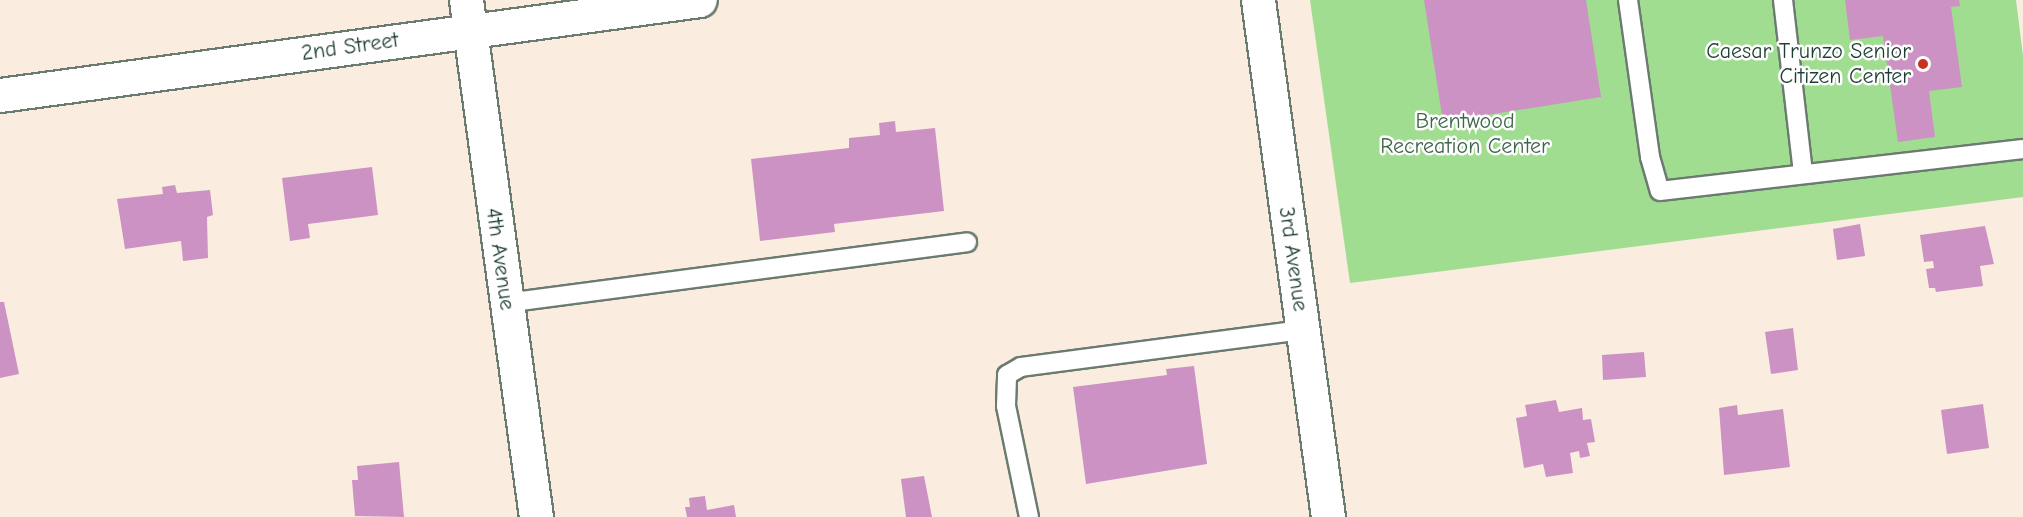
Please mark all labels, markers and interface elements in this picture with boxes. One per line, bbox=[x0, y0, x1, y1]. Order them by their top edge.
street label: 2nd Street bbox=[300, 27, 400, 67]
place label: Caesar Trunzo Senior Citizen Center bbox=[1706, 38, 1911, 90]
marker: Caesar Trunzo Senior Citizen Center bbox=[1916, 57, 1930, 71]
park label: Brentwood Recreation Center bbox=[1380, 108, 1550, 160]
street label: 3rd Avenue bbox=[1273, 205, 1313, 313]
street label: 4th Avenue bbox=[480, 206, 520, 312]

